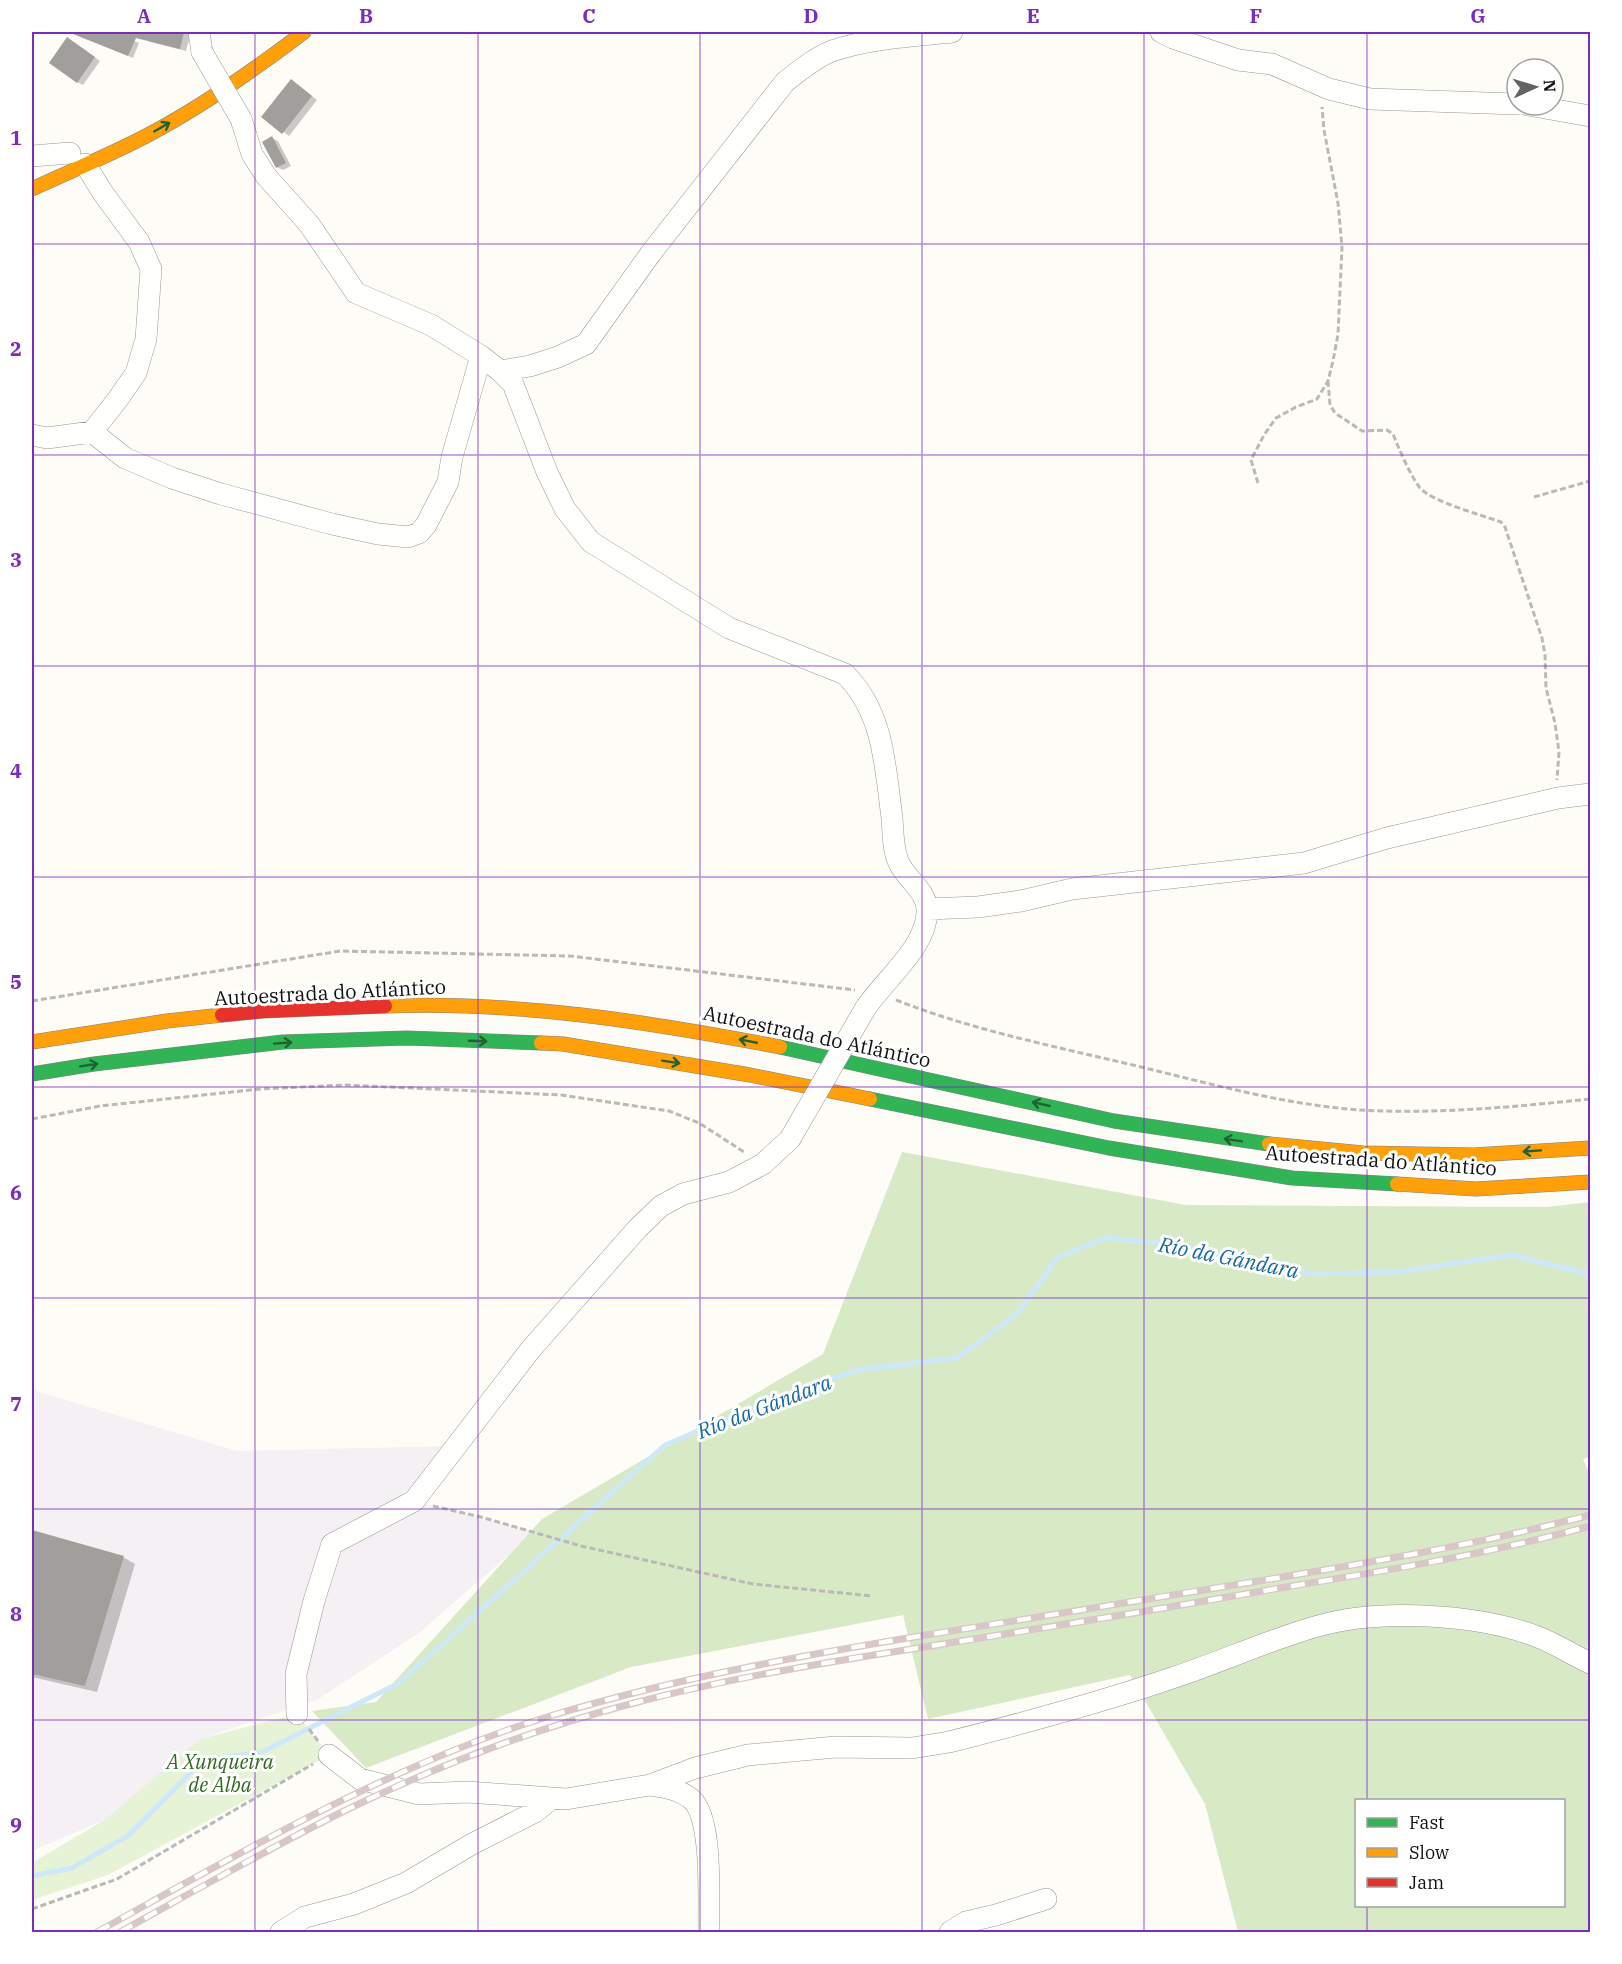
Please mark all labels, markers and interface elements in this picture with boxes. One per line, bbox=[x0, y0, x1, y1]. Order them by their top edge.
text: A bbox=[137, 2, 151, 29]
text: B bbox=[359, 2, 373, 29]
text: C bbox=[582, 2, 596, 29]
text: D bbox=[803, 2, 819, 29]
text: E bbox=[1026, 2, 1040, 29]
text: F bbox=[1250, 2, 1262, 29]
text: G bbox=[1470, 2, 1486, 29]
north arrow bbox=[1505, 57, 1565, 117]
text: N bbox=[1540, 79, 1560, 93]
one-way arrow bbox=[152, 121, 170, 132]
text: 1 bbox=[10, 124, 22, 151]
text: 2 bbox=[10, 335, 22, 362]
text: 3 bbox=[10, 546, 22, 573]
text: 4 bbox=[10, 757, 22, 784]
text: 5 bbox=[10, 968, 22, 995]
street label: Autoestrada do Atlántico bbox=[213, 972, 447, 1012]
street label: Autoestrada do Atlántico bbox=[701, 999, 933, 1073]
one-way arrow bbox=[467, 1035, 487, 1046]
one-way arrow bbox=[739, 1035, 758, 1046]
one-way arrow bbox=[272, 1037, 292, 1048]
one-way arrow bbox=[661, 1057, 681, 1068]
one-way arrow bbox=[79, 1059, 99, 1070]
one-way arrow bbox=[1032, 1098, 1051, 1110]
one-way arrow bbox=[1224, 1134, 1243, 1145]
street label: Autoestrada do Atlántico bbox=[1264, 1138, 1498, 1182]
one-way arrow bbox=[1523, 1146, 1543, 1157]
text: 6 bbox=[10, 1179, 22, 1206]
water label: Río da Gándara bbox=[1156, 1230, 1302, 1284]
water label: Río da Gándara bbox=[692, 1367, 836, 1445]
text: 7 bbox=[10, 1390, 22, 1417]
text: 8 bbox=[10, 1600, 22, 1627]
park label: A Xunqueira de Alba bbox=[164, 1748, 274, 1798]
legend bbox=[1355, 1799, 1565, 1907]
text: 9 bbox=[10, 1811, 22, 1838]
text: Fast bbox=[1409, 1811, 1444, 1834]
text: Slow bbox=[1409, 1841, 1449, 1864]
text: Jam bbox=[1409, 1871, 1444, 1894]

